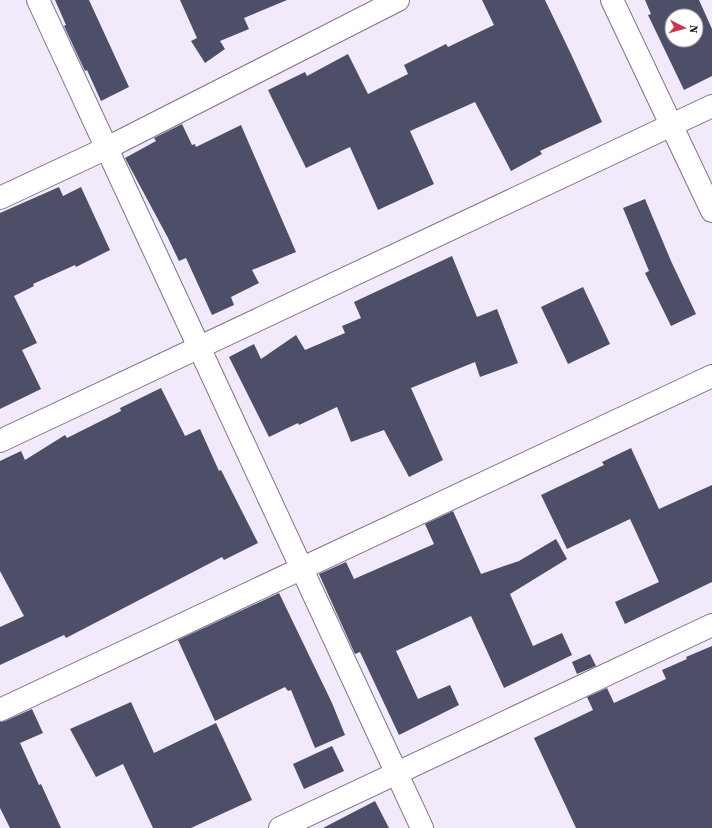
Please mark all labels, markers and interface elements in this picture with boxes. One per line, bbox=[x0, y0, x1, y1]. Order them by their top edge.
north arrow bbox=[664, 8, 704, 48]
text: N bbox=[686, 24, 701, 34]

